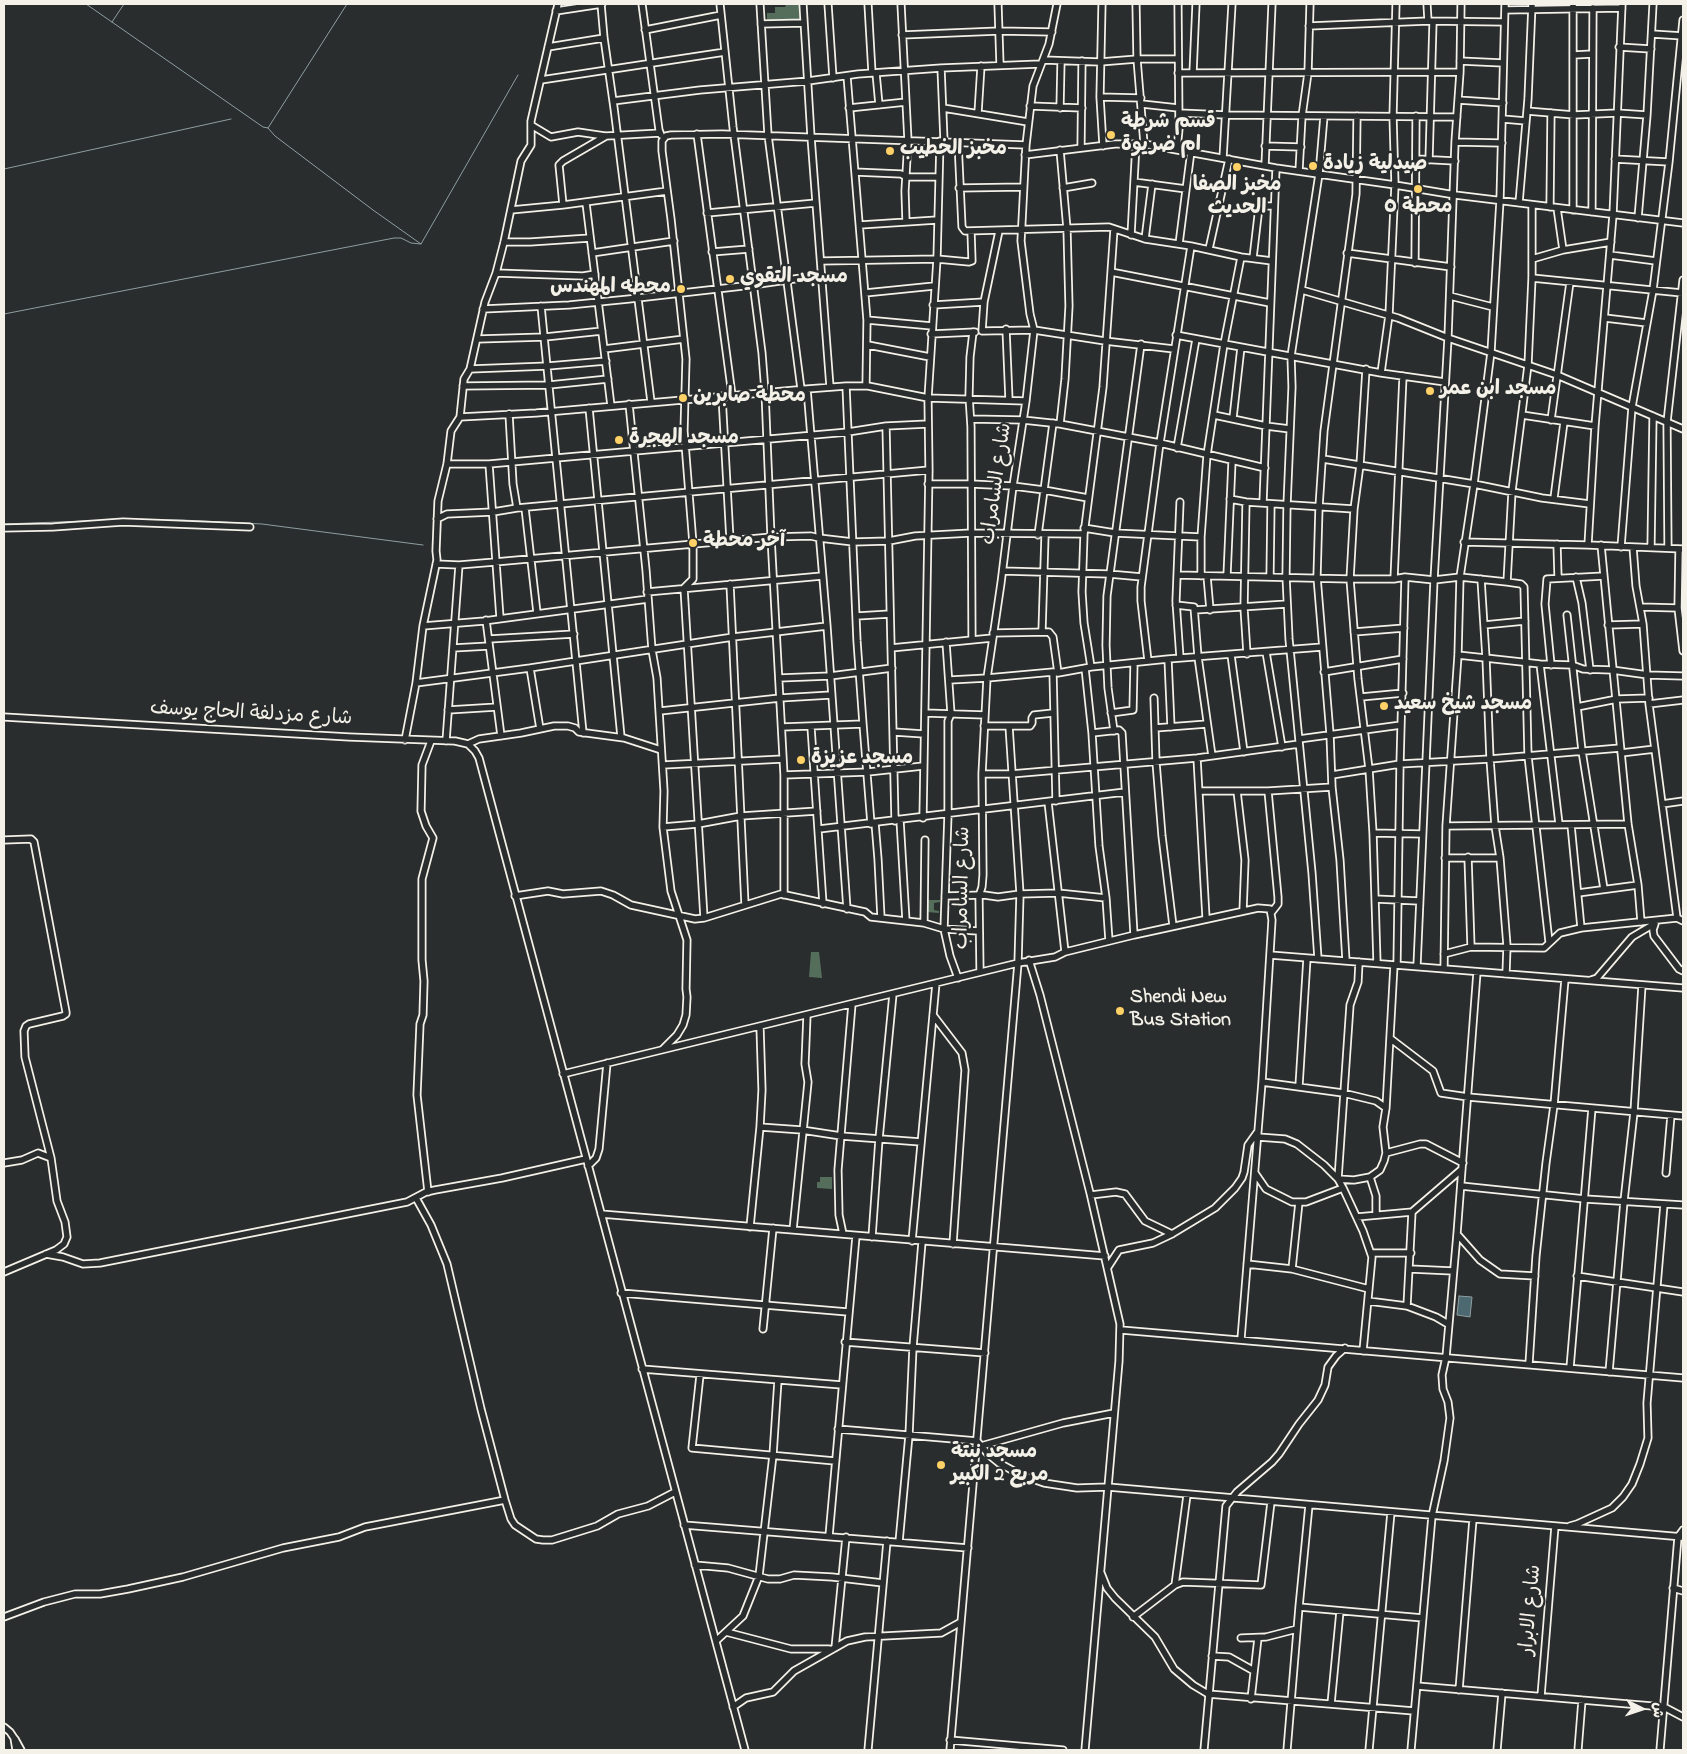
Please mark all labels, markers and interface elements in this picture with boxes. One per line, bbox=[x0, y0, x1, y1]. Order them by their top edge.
place label: قسم شرطة ام ضريوة bbox=[1121, 112, 1216, 159]
marker: قسم شرطة ام ضريوة bbox=[1105, 129, 1117, 141]
place label: مخبز الخطيب bbox=[900, 139, 1007, 163]
marker: مخبز الخطيب bbox=[884, 145, 896, 157]
place label: صيدلية زيادة bbox=[1323, 154, 1427, 178]
marker: صيدلية زيادة bbox=[1307, 160, 1319, 172]
marker: مخبز الصفا الحديث bbox=[1231, 161, 1243, 173]
place label: مخبز الصفا الحديث bbox=[1193, 175, 1281, 222]
marker: محطة ٥ bbox=[1412, 183, 1424, 195]
place label: محطة ٥ bbox=[1384, 197, 1452, 221]
place label: مسجد التقوي bbox=[740, 267, 848, 291]
marker: مسجد التقوي bbox=[724, 273, 736, 285]
place label: محطه المهندس bbox=[550, 277, 671, 301]
marker: محطه المهندس bbox=[675, 283, 687, 295]
place label: مسجد ابن عمر bbox=[1440, 379, 1556, 403]
marker: مسجد ابن عمر bbox=[1424, 385, 1436, 397]
place label: محطة صابرين bbox=[693, 386, 806, 410]
marker: محطة صابرين bbox=[677, 392, 689, 404]
street label: شارع السامراب bbox=[978, 421, 1018, 547]
place label: مسجد الهجرة bbox=[629, 428, 739, 452]
marker: مسجد الهجرة bbox=[613, 434, 625, 446]
place label: آخر محطة bbox=[703, 531, 785, 555]
marker: آخر محطة bbox=[687, 537, 699, 549]
place label: مسجد شيخ سعيد bbox=[1394, 694, 1532, 718]
street label: شارع مزدلفة الحاج يوسف bbox=[149, 698, 353, 732]
marker: مسجد شيخ سعيد bbox=[1378, 700, 1390, 712]
place label: مسجد عزيزة bbox=[811, 748, 913, 772]
marker: مسجد عزيزة bbox=[795, 754, 807, 766]
street label: شارع السامراب bbox=[951, 826, 977, 950]
place label: Shendi New Bus Station bbox=[1130, 987, 1231, 1034]
marker: Shendi New Bus Station bbox=[1114, 1005, 1126, 1017]
place label: مسجد نبتة مربع 2 الكبير bbox=[951, 1442, 1048, 1489]
marker: مسجد نبتة مربع 2 الكبير bbox=[935, 1459, 947, 1471]
street label: شارع الابرار bbox=[1516, 1564, 1548, 1656]
north arrow bbox=[1617, 1684, 1667, 1734]
text: ش bbox=[1646, 1702, 1668, 1718]

